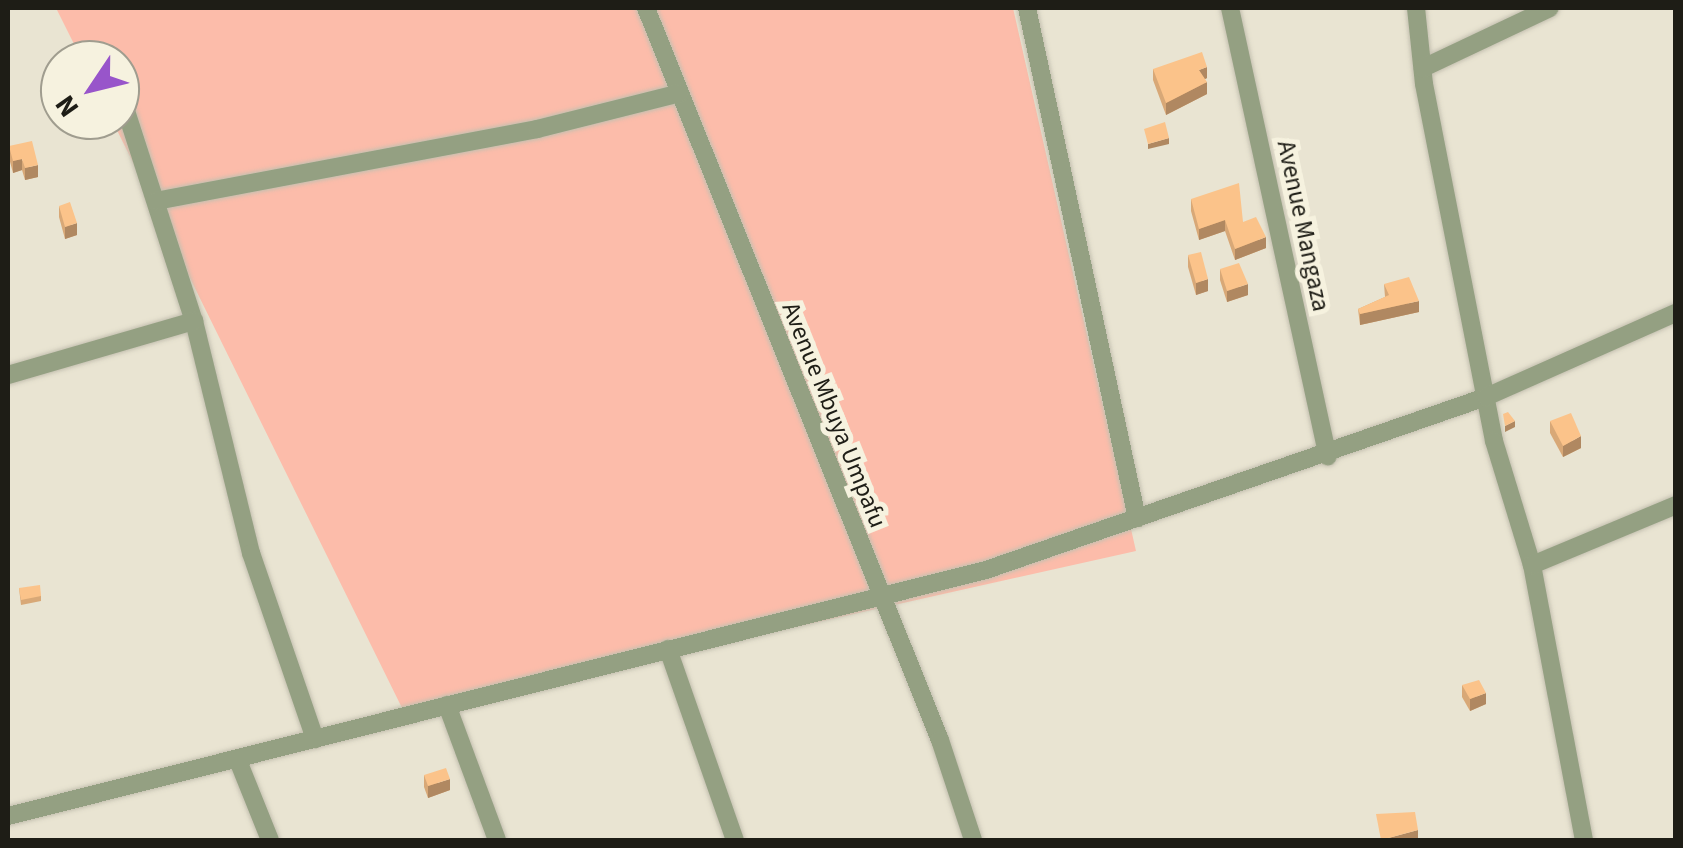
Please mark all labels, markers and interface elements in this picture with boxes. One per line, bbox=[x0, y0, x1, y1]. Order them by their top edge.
north arrow bbox=[40, 40, 140, 140]
text: N bbox=[45, 87, 89, 125]
street label: Avenue Mangaza bbox=[1270, 138, 1336, 314]
street label: Avenue Mbuya Umpafu bbox=[775, 298, 893, 532]

